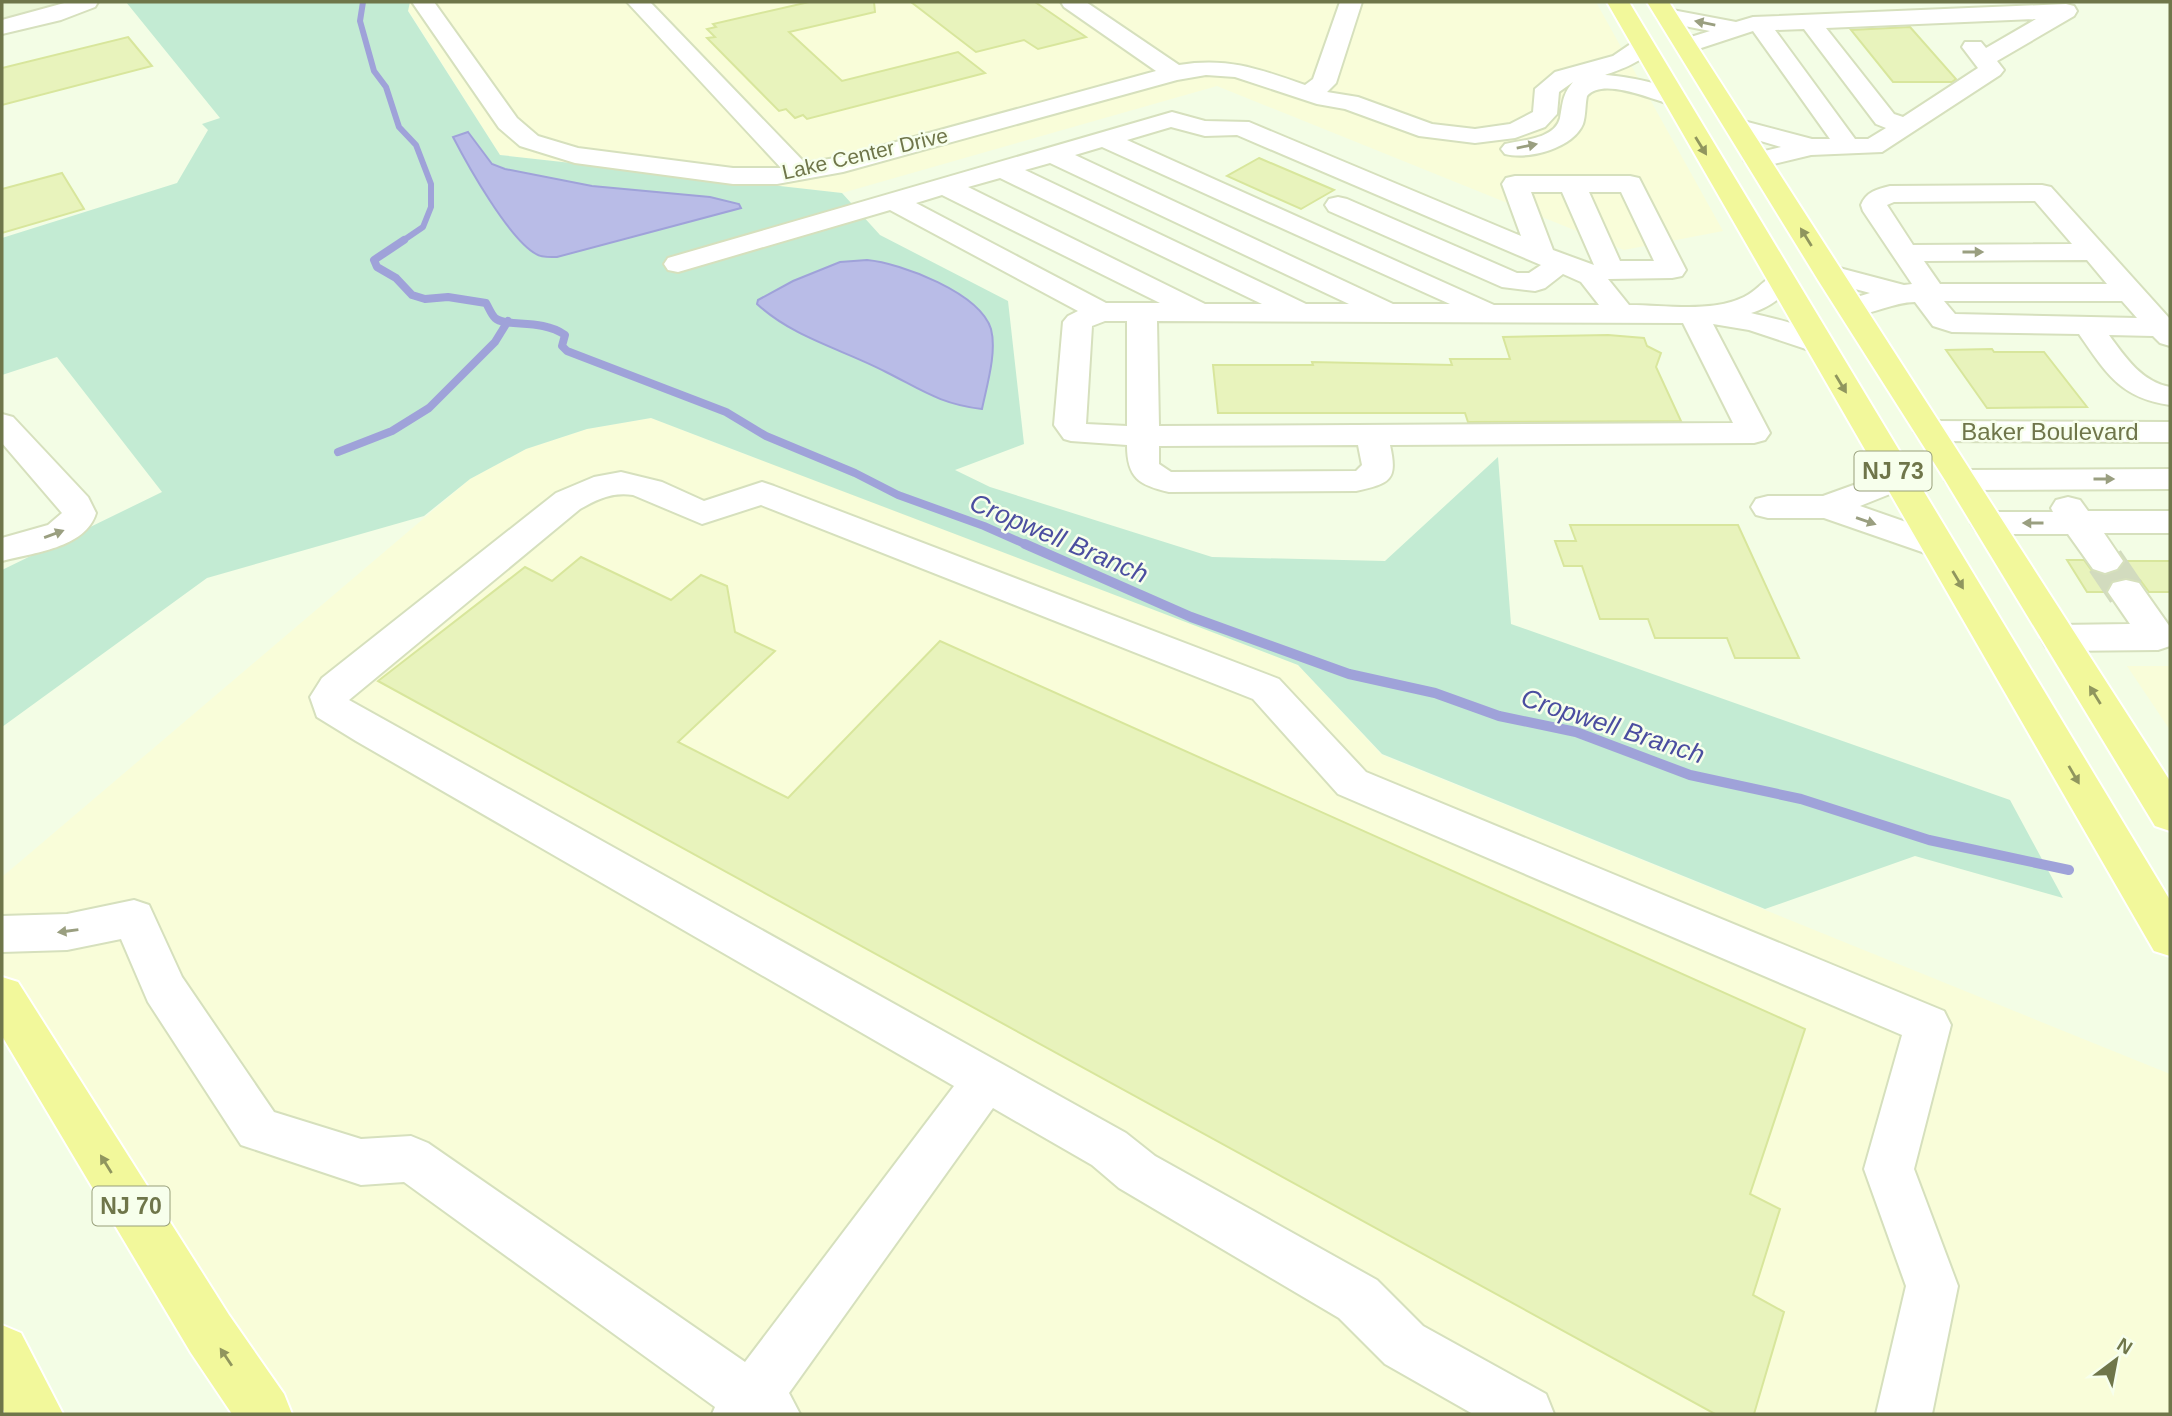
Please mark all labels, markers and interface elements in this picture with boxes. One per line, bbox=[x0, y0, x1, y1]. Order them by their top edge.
one-way arrow bbox=[1694, 17, 1716, 28]
street label: Lake Center Drive bbox=[780, 123, 950, 184]
one-way arrow bbox=[1695, 136, 1707, 155]
one-way arrow bbox=[1517, 141, 1539, 152]
one-way arrow bbox=[1799, 228, 1812, 247]
one-way arrow bbox=[1962, 246, 1984, 258]
one-way arrow bbox=[1835, 374, 1848, 393]
street label: Baker Boulevard bbox=[1961, 418, 2139, 445]
road number: NJ 73 bbox=[1854, 452, 1932, 491]
one-way arrow bbox=[2093, 474, 2115, 485]
water label: Cropwell Branch bbox=[965, 487, 1153, 589]
one-way arrow bbox=[1856, 516, 1877, 527]
one-way arrow bbox=[2022, 517, 2044, 529]
one-way arrow bbox=[44, 528, 65, 539]
one-way arrow bbox=[1952, 570, 1964, 589]
water label: Cropwell Branch bbox=[1518, 682, 1708, 770]
one-way arrow bbox=[2088, 686, 2101, 705]
one-way arrow bbox=[2068, 765, 2080, 785]
one-way arrow bbox=[57, 925, 79, 936]
one-way arrow bbox=[99, 1155, 112, 1174]
road number: NJ 70 bbox=[92, 1186, 170, 1226]
north arrow bbox=[2081, 1325, 2151, 1395]
text: N bbox=[2113, 1333, 2136, 1359]
one-way arrow bbox=[220, 1348, 233, 1367]

